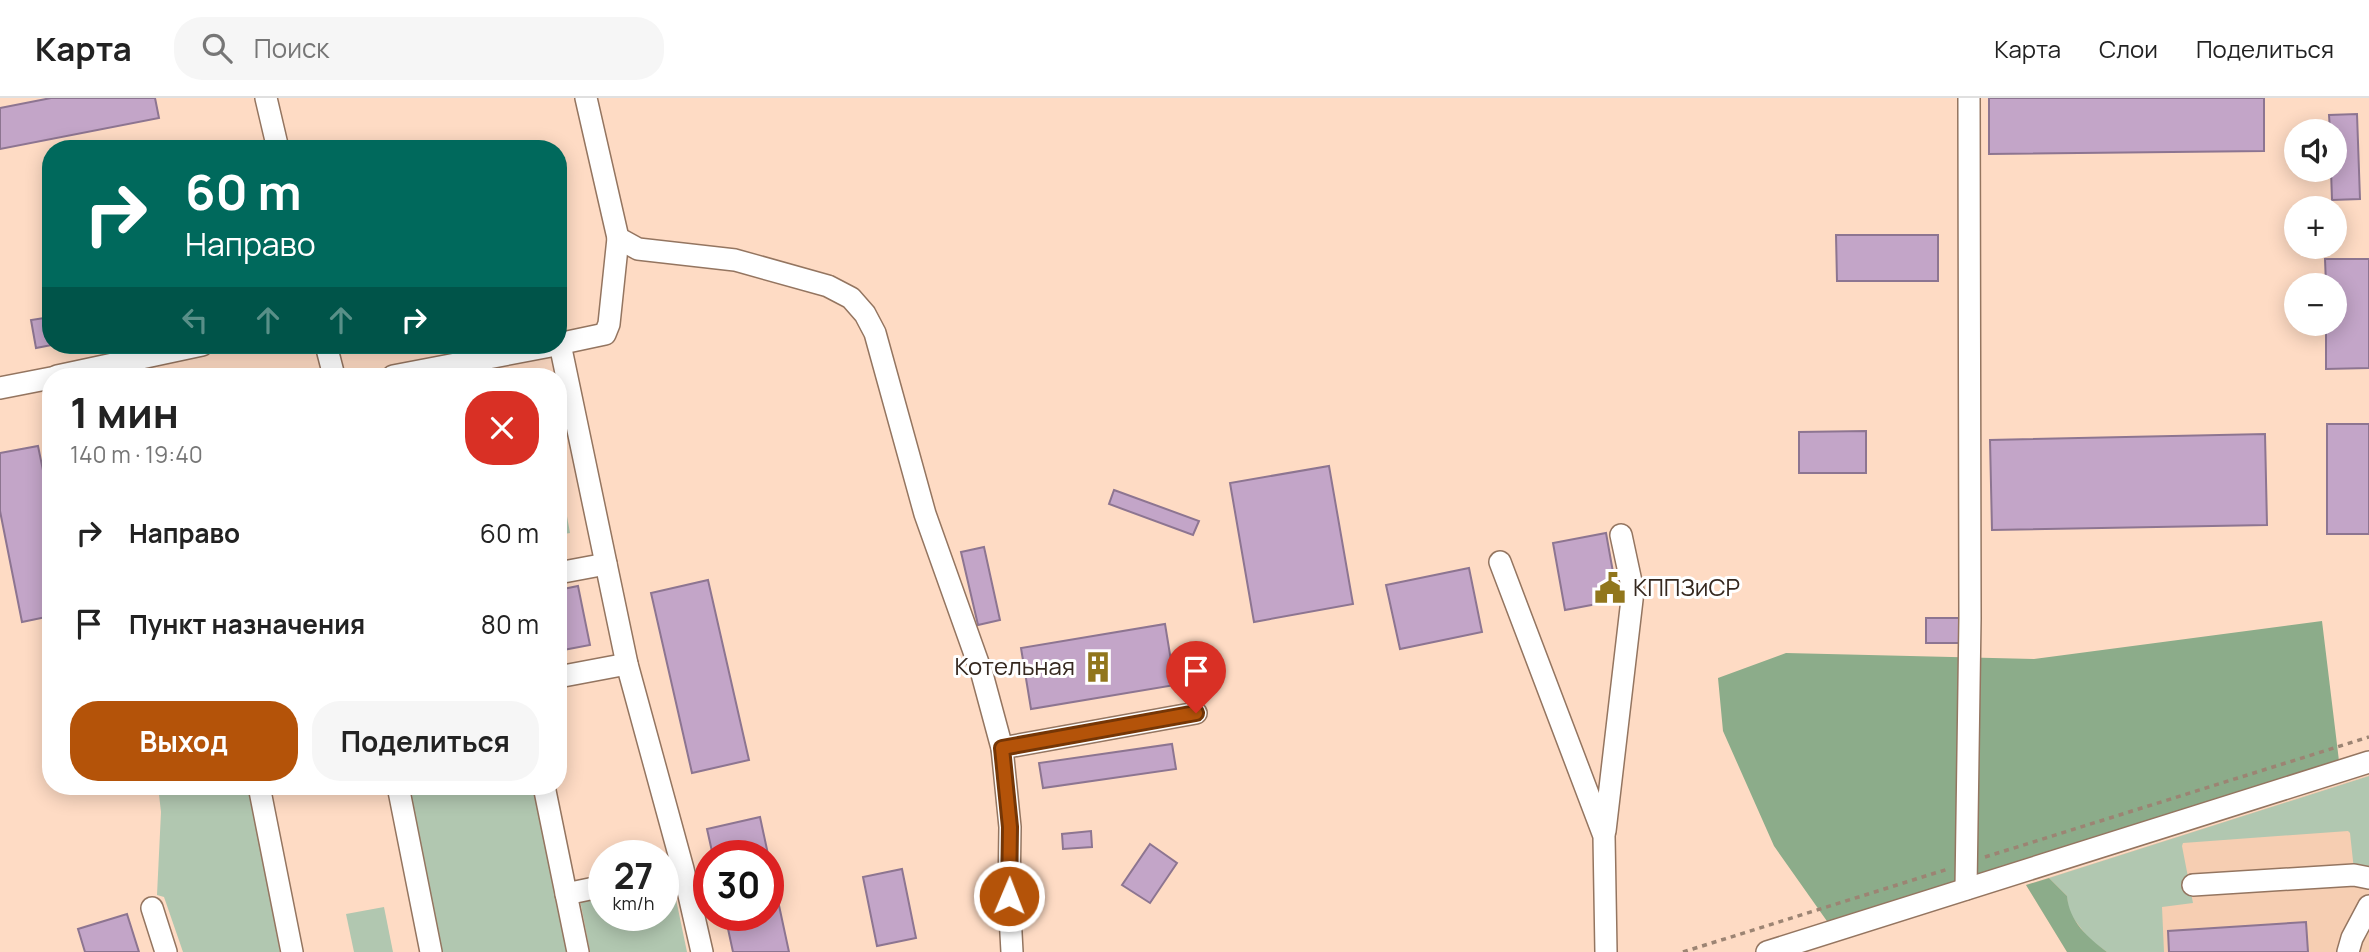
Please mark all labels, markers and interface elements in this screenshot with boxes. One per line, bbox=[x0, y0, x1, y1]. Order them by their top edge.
search box bbox=[174, 17, 664, 80]
text: Карта bbox=[35, 26, 132, 71]
icon: search bbox=[198, 29, 236, 67]
text: Поиск bbox=[254, 30, 329, 66]
text: Карта bbox=[1994, 32, 2061, 65]
text: Слои bbox=[2099, 32, 2158, 65]
text: Поделиться bbox=[2196, 32, 2334, 65]
map controls bbox=[2284, 119, 2347, 336]
button: sound bbox=[2284, 119, 2347, 182]
text: 60 m bbox=[185, 158, 302, 225]
icon: right bbox=[70, 168, 161, 259]
button: + bbox=[2284, 196, 2347, 259]
text: Направо bbox=[185, 222, 316, 266]
button: − bbox=[2284, 273, 2347, 336]
icon: left bbox=[176, 301, 214, 339]
icon: ahead bbox=[249, 301, 287, 339]
icon: ahead bbox=[322, 301, 360, 339]
icon: right bbox=[395, 301, 433, 339]
text: 1 мин bbox=[70, 383, 179, 441]
button: close bbox=[465, 391, 539, 465]
text: 140 m · 19:40 bbox=[70, 438, 203, 470]
icon: right bbox=[70, 514, 108, 552]
text: Направо bbox=[129, 515, 240, 551]
text: 60 m bbox=[480, 515, 539, 551]
place label: КППЗиСР bbox=[1633, 570, 1740, 603]
public building icon: КППЗиСР bbox=[1593, 571, 1627, 605]
icon: arrive bbox=[70, 605, 108, 643]
text: Пункт назначения bbox=[129, 606, 365, 642]
text: 80 m bbox=[481, 606, 539, 642]
pin bbox=[1166, 641, 1226, 713]
place label: Котельная bbox=[955, 649, 1075, 682]
building icon: Котельная bbox=[1081, 650, 1115, 684]
icon: arrive bbox=[1177, 652, 1215, 690]
button: Выход bbox=[70, 701, 298, 781]
button: Поделиться bbox=[312, 701, 539, 781]
speed limit sign: 30 bbox=[693, 840, 784, 931]
text: 27 bbox=[614, 852, 653, 900]
position arrow bbox=[972, 859, 1046, 933]
text: km/h bbox=[613, 891, 654, 915]

